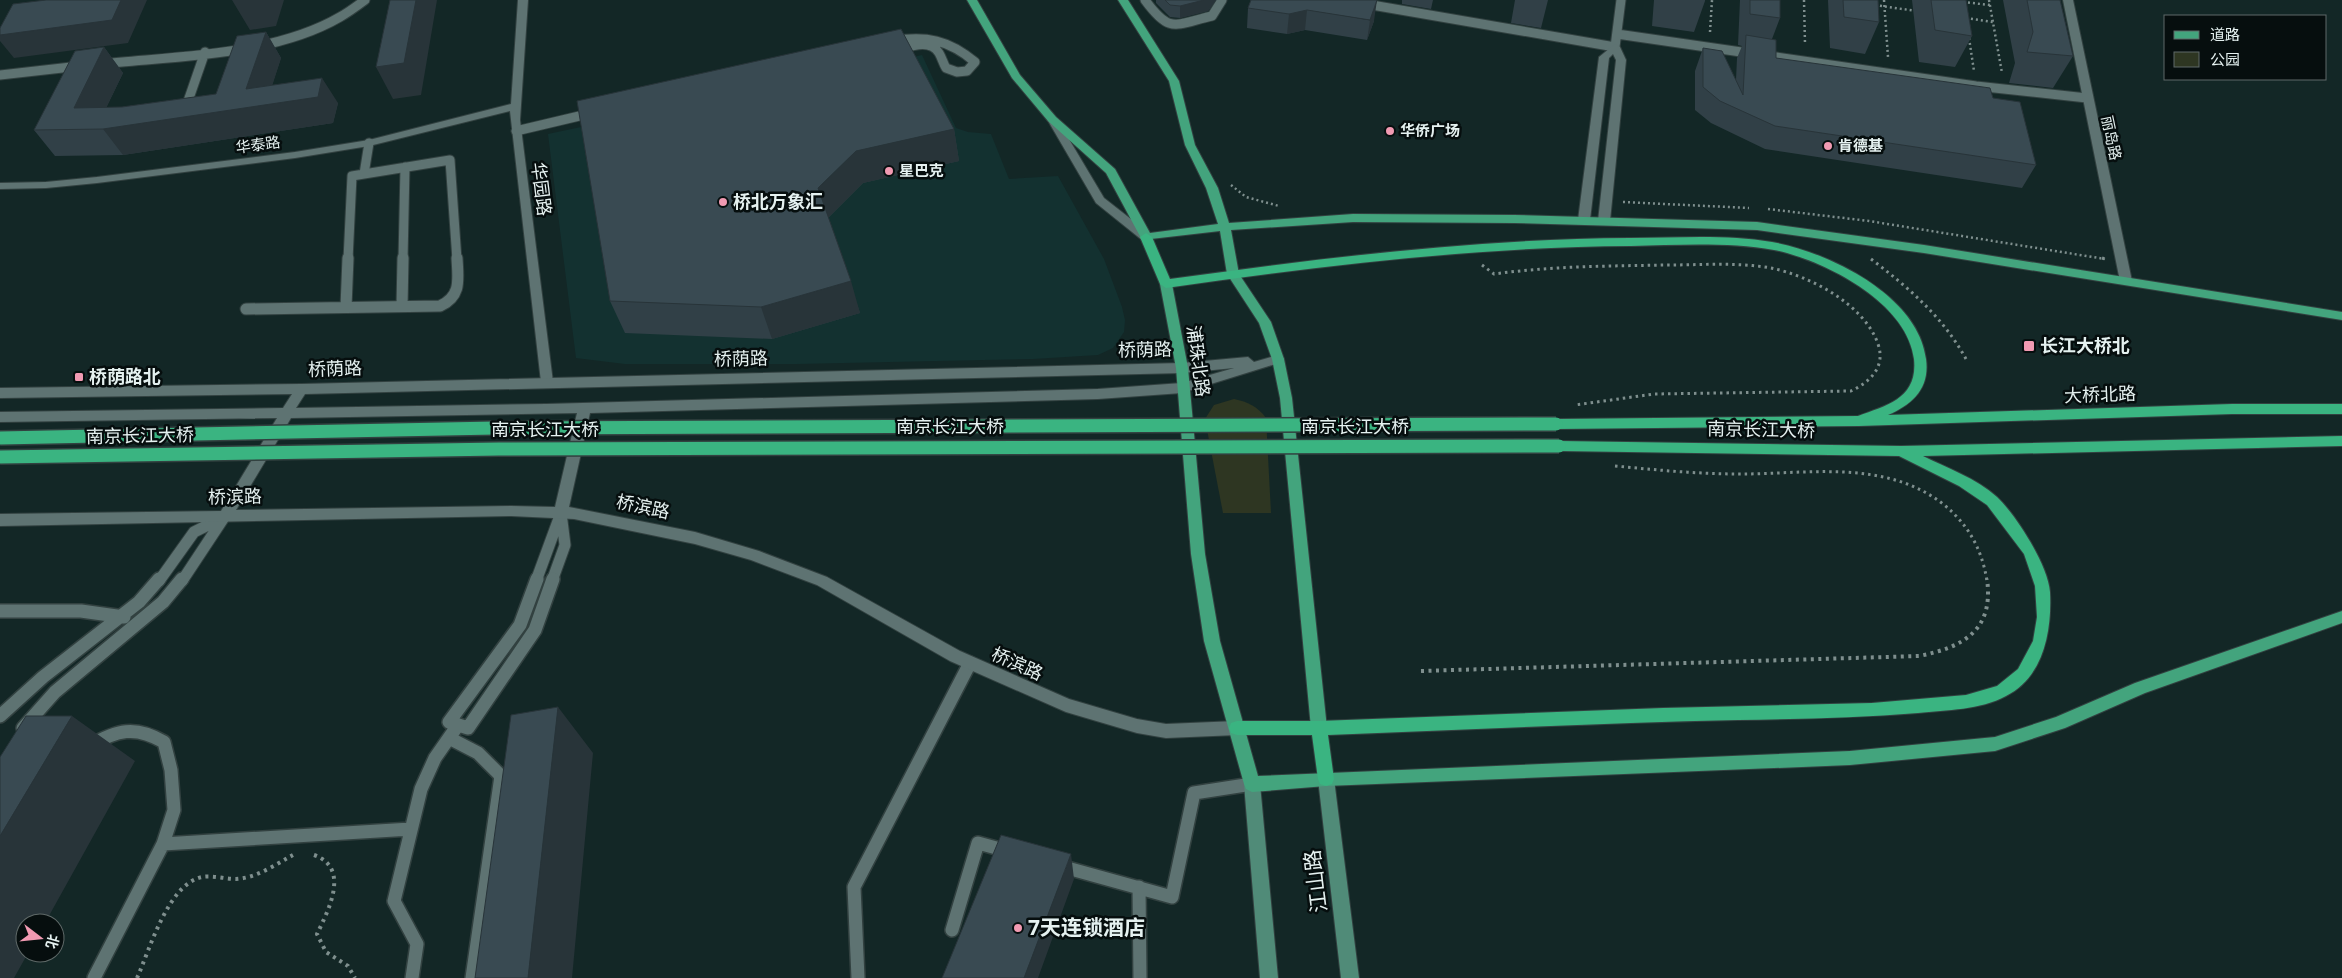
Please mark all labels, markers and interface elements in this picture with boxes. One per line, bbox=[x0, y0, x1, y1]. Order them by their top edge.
legend bbox=[2164, 15, 2327, 80]
text: 道路 bbox=[2210, 24, 2240, 44]
text: 公园 bbox=[2210, 49, 2240, 69]
street label: 丽岛路 bbox=[2098, 114, 2126, 162]
place label: 华侨广场 bbox=[1400, 120, 1460, 140]
marker: 华侨广场 bbox=[1384, 125, 1396, 137]
street label: 华泰路 bbox=[234, 131, 282, 157]
place label: 肯德基 bbox=[1838, 135, 1883, 155]
marker: 肯德基 bbox=[1822, 140, 1834, 152]
place label: 星巴克 bbox=[899, 160, 944, 180]
street label: 华园路 bbox=[527, 161, 557, 217]
marker: 星巴克 bbox=[883, 165, 895, 177]
place label: 桥北万象汇 bbox=[733, 189, 823, 213]
marker: 桥北万象汇 bbox=[717, 196, 729, 208]
street label: 浦珠北路 bbox=[1182, 324, 1216, 398]
place label: 长江大桥北 bbox=[2040, 333, 2130, 357]
street label: 桥荫路 bbox=[1118, 337, 1172, 361]
marker: 长江大桥北 bbox=[2022, 339, 2036, 353]
street label: 桥荫路 bbox=[714, 346, 768, 370]
street label: 桥荫路 bbox=[308, 355, 362, 381]
place label: 桥荫路北 bbox=[89, 364, 161, 388]
marker: 桥荫路北 bbox=[73, 371, 85, 383]
street label: 大桥北路 bbox=[2064, 381, 2136, 407]
street label: 南京长江大桥 bbox=[896, 414, 1004, 438]
street label: 南京长江大桥 bbox=[1301, 414, 1409, 438]
street label: 南京长江大桥 bbox=[1707, 416, 1815, 442]
street label: 南京长江大桥 bbox=[491, 417, 599, 441]
street label: 南京长江大桥 bbox=[86, 422, 194, 448]
street label: 桥滨路 bbox=[208, 484, 262, 508]
street label: 桥滨路 bbox=[614, 489, 672, 523]
street label: 桥滨路 bbox=[988, 641, 1047, 685]
street label: 江山路 bbox=[1297, 848, 1333, 914]
north arrow bbox=[15, 913, 65, 963]
place label: 7天连锁酒店 bbox=[1028, 913, 1145, 941]
marker: 7天连锁酒店 bbox=[1012, 922, 1024, 934]
text: 北 bbox=[42, 932, 64, 951]

